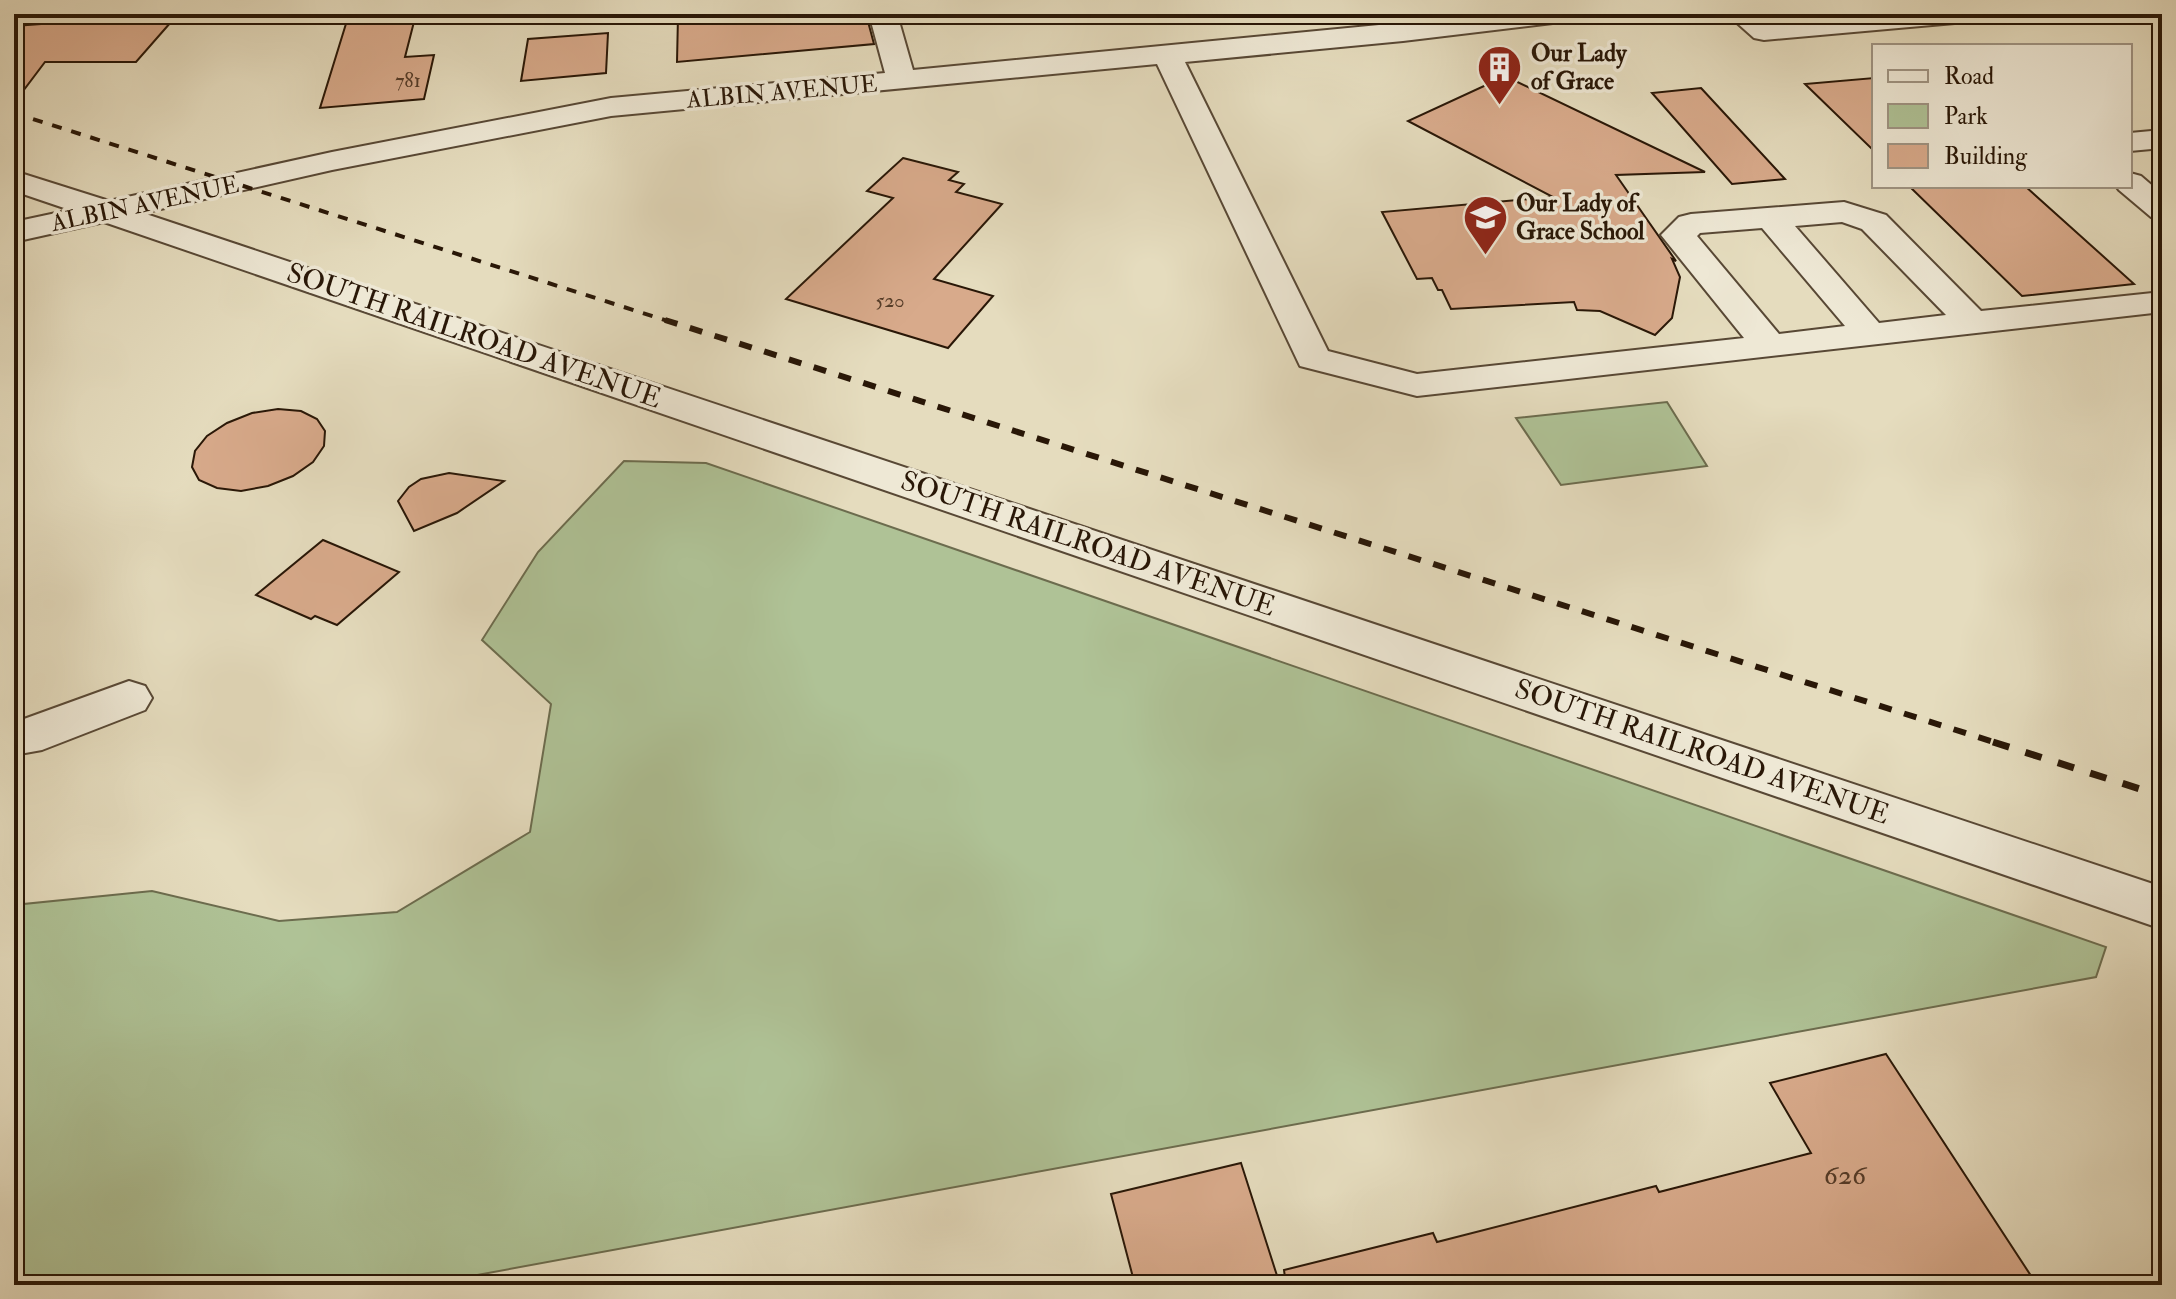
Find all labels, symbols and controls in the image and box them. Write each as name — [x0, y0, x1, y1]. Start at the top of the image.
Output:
place label: Our Lady of Grace — [1531, 38, 1628, 97]
building icon: Our Lady of Grace — [1476, 43, 1524, 106]
legend — [1872, 44, 2132, 188]
text: Road — [1944, 61, 1994, 92]
house number: 781 — [395, 68, 421, 93]
street label: ALBIN AVENUE — [684, 68, 879, 116]
text: Park — [1944, 101, 1988, 132]
text: Building — [1944, 141, 2028, 172]
street label: ALBIN AVENUE — [47, 169, 242, 239]
place label: Our Lady of Grace School — [1516, 188, 1645, 247]
school or university icon: Our Lady of Grace School — [1461, 193, 1509, 256]
street label: SOUTH RAILROAD AVENUE — [282, 255, 666, 417]
house number: 520 — [875, 288, 905, 313]
street label: SOUTH RAILROAD AVENUE — [896, 463, 1280, 625]
street label: SOUTH RAILROAD AVENUE — [1510, 671, 1894, 833]
house number: 626 — [1824, 1158, 1868, 1193]

